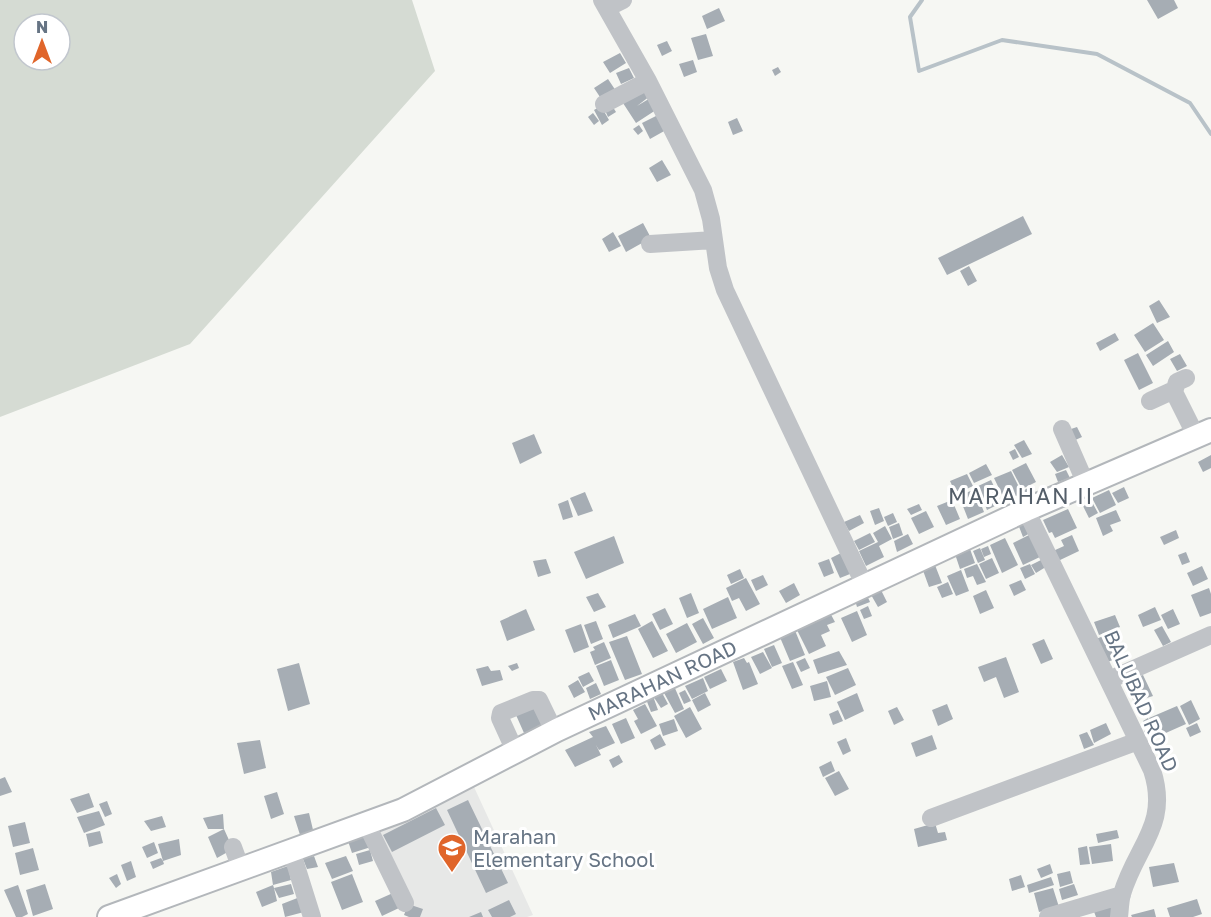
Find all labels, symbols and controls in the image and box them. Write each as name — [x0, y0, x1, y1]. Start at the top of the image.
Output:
north arrow — [12, 12, 72, 72]
text: N — [36, 17, 48, 37]
district label: MARAHAN II — [948, 482, 1094, 509]
street label: BALUBAD ROAD — [1100, 626, 1184, 775]
street label: MARAHAN ROAD — [584, 634, 740, 725]
place label: Marahan Elementary School — [473, 824, 655, 871]
school or university icon: Marahan Elementary School — [436, 832, 468, 874]

